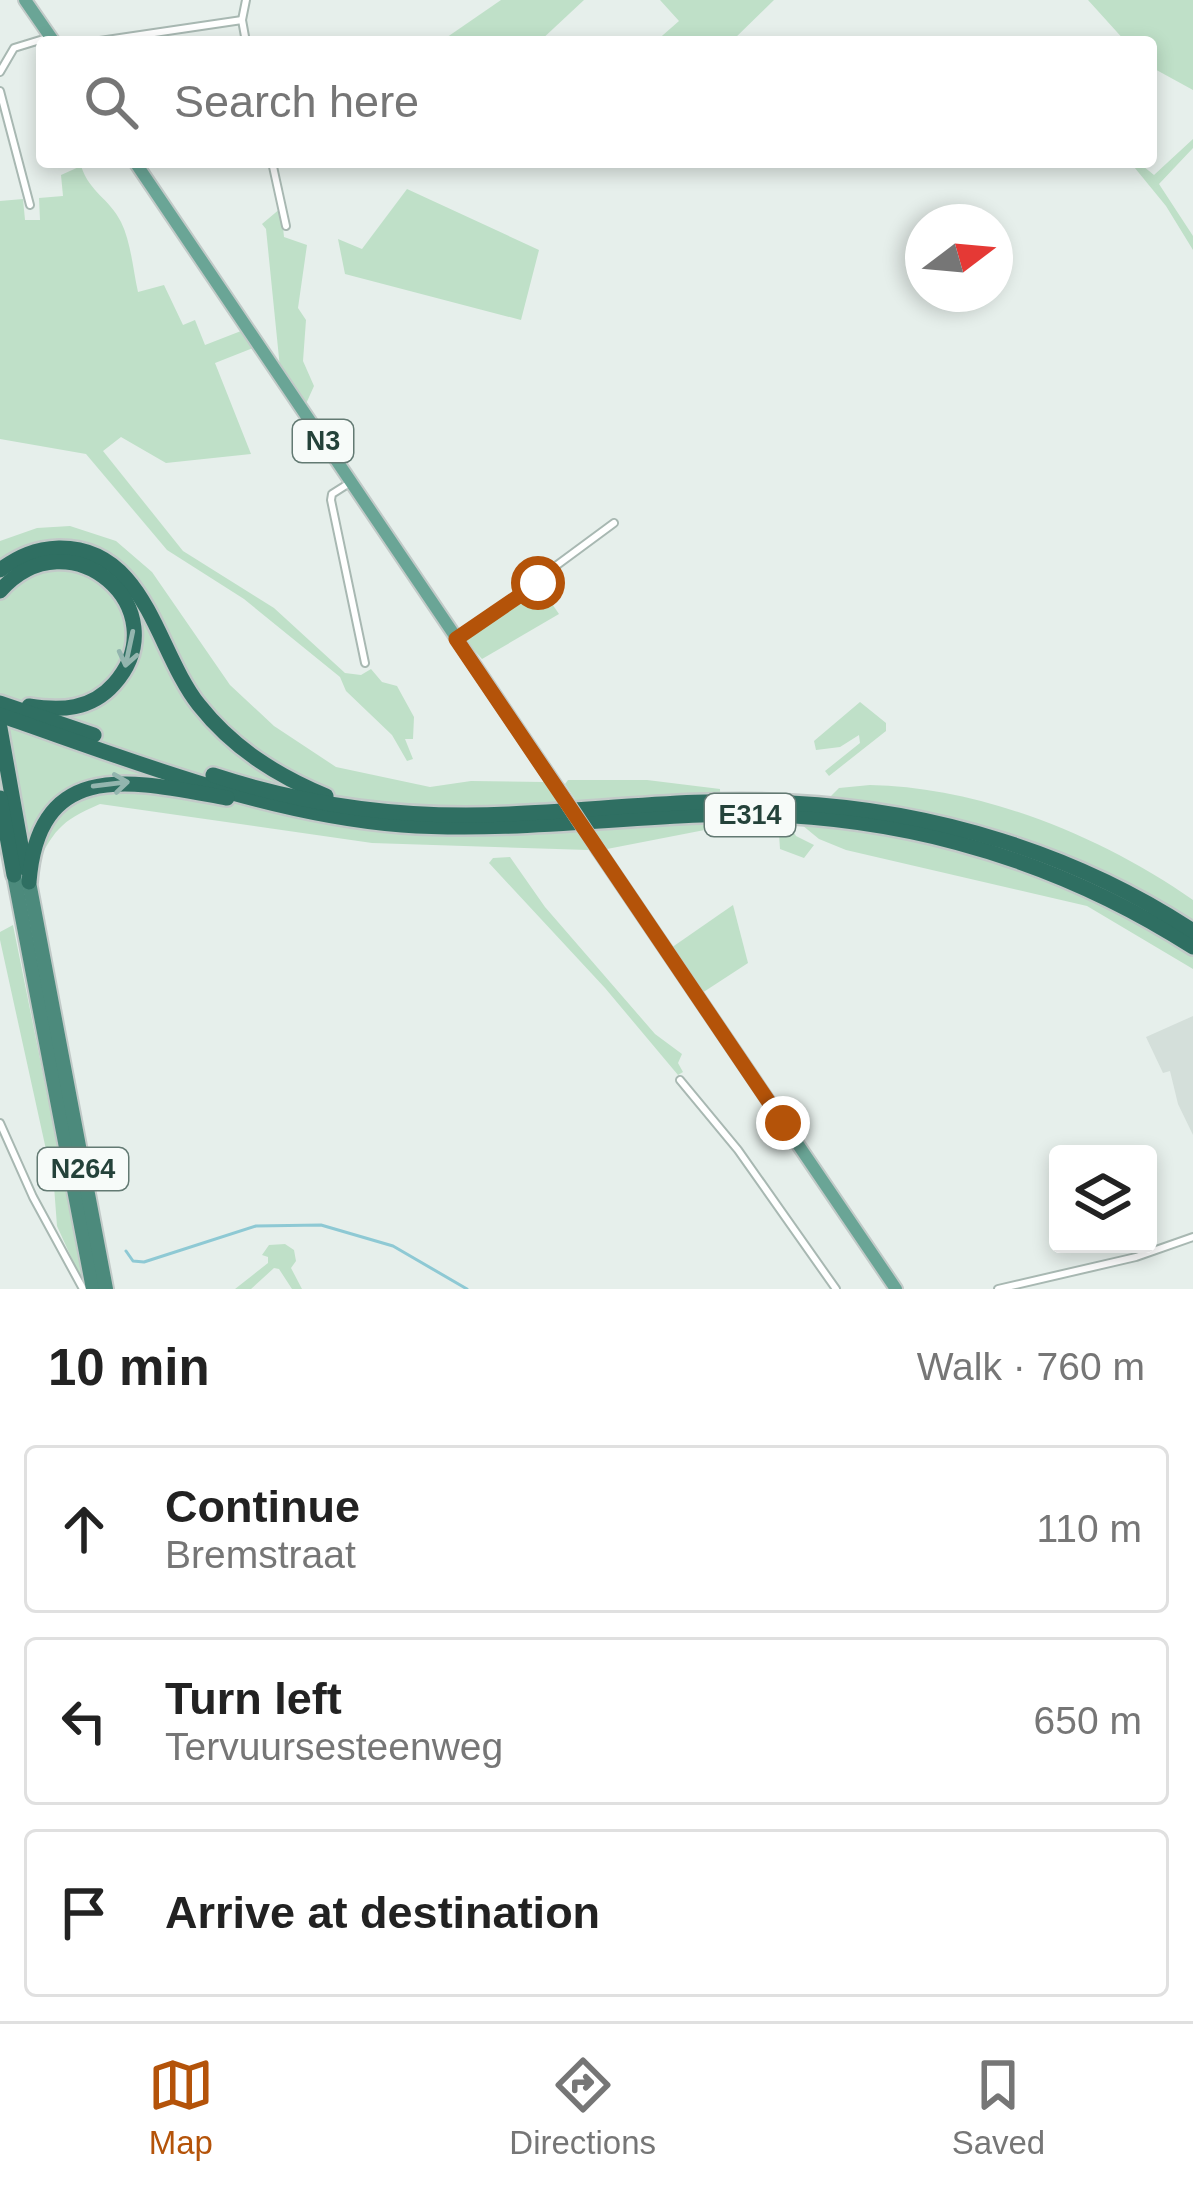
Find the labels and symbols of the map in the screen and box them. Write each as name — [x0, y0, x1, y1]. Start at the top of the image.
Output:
north arrow — [905, 204, 1013, 312]
road number: N3 — [293, 420, 353, 462]
route start — [511, 556, 565, 610]
one-way arrow — [117, 629, 139, 668]
one-way arrow — [91, 773, 130, 795]
road number: E314 — [705, 794, 795, 836]
route end — [756, 1096, 810, 1150]
road number: N264 — [38, 1148, 128, 1190]

